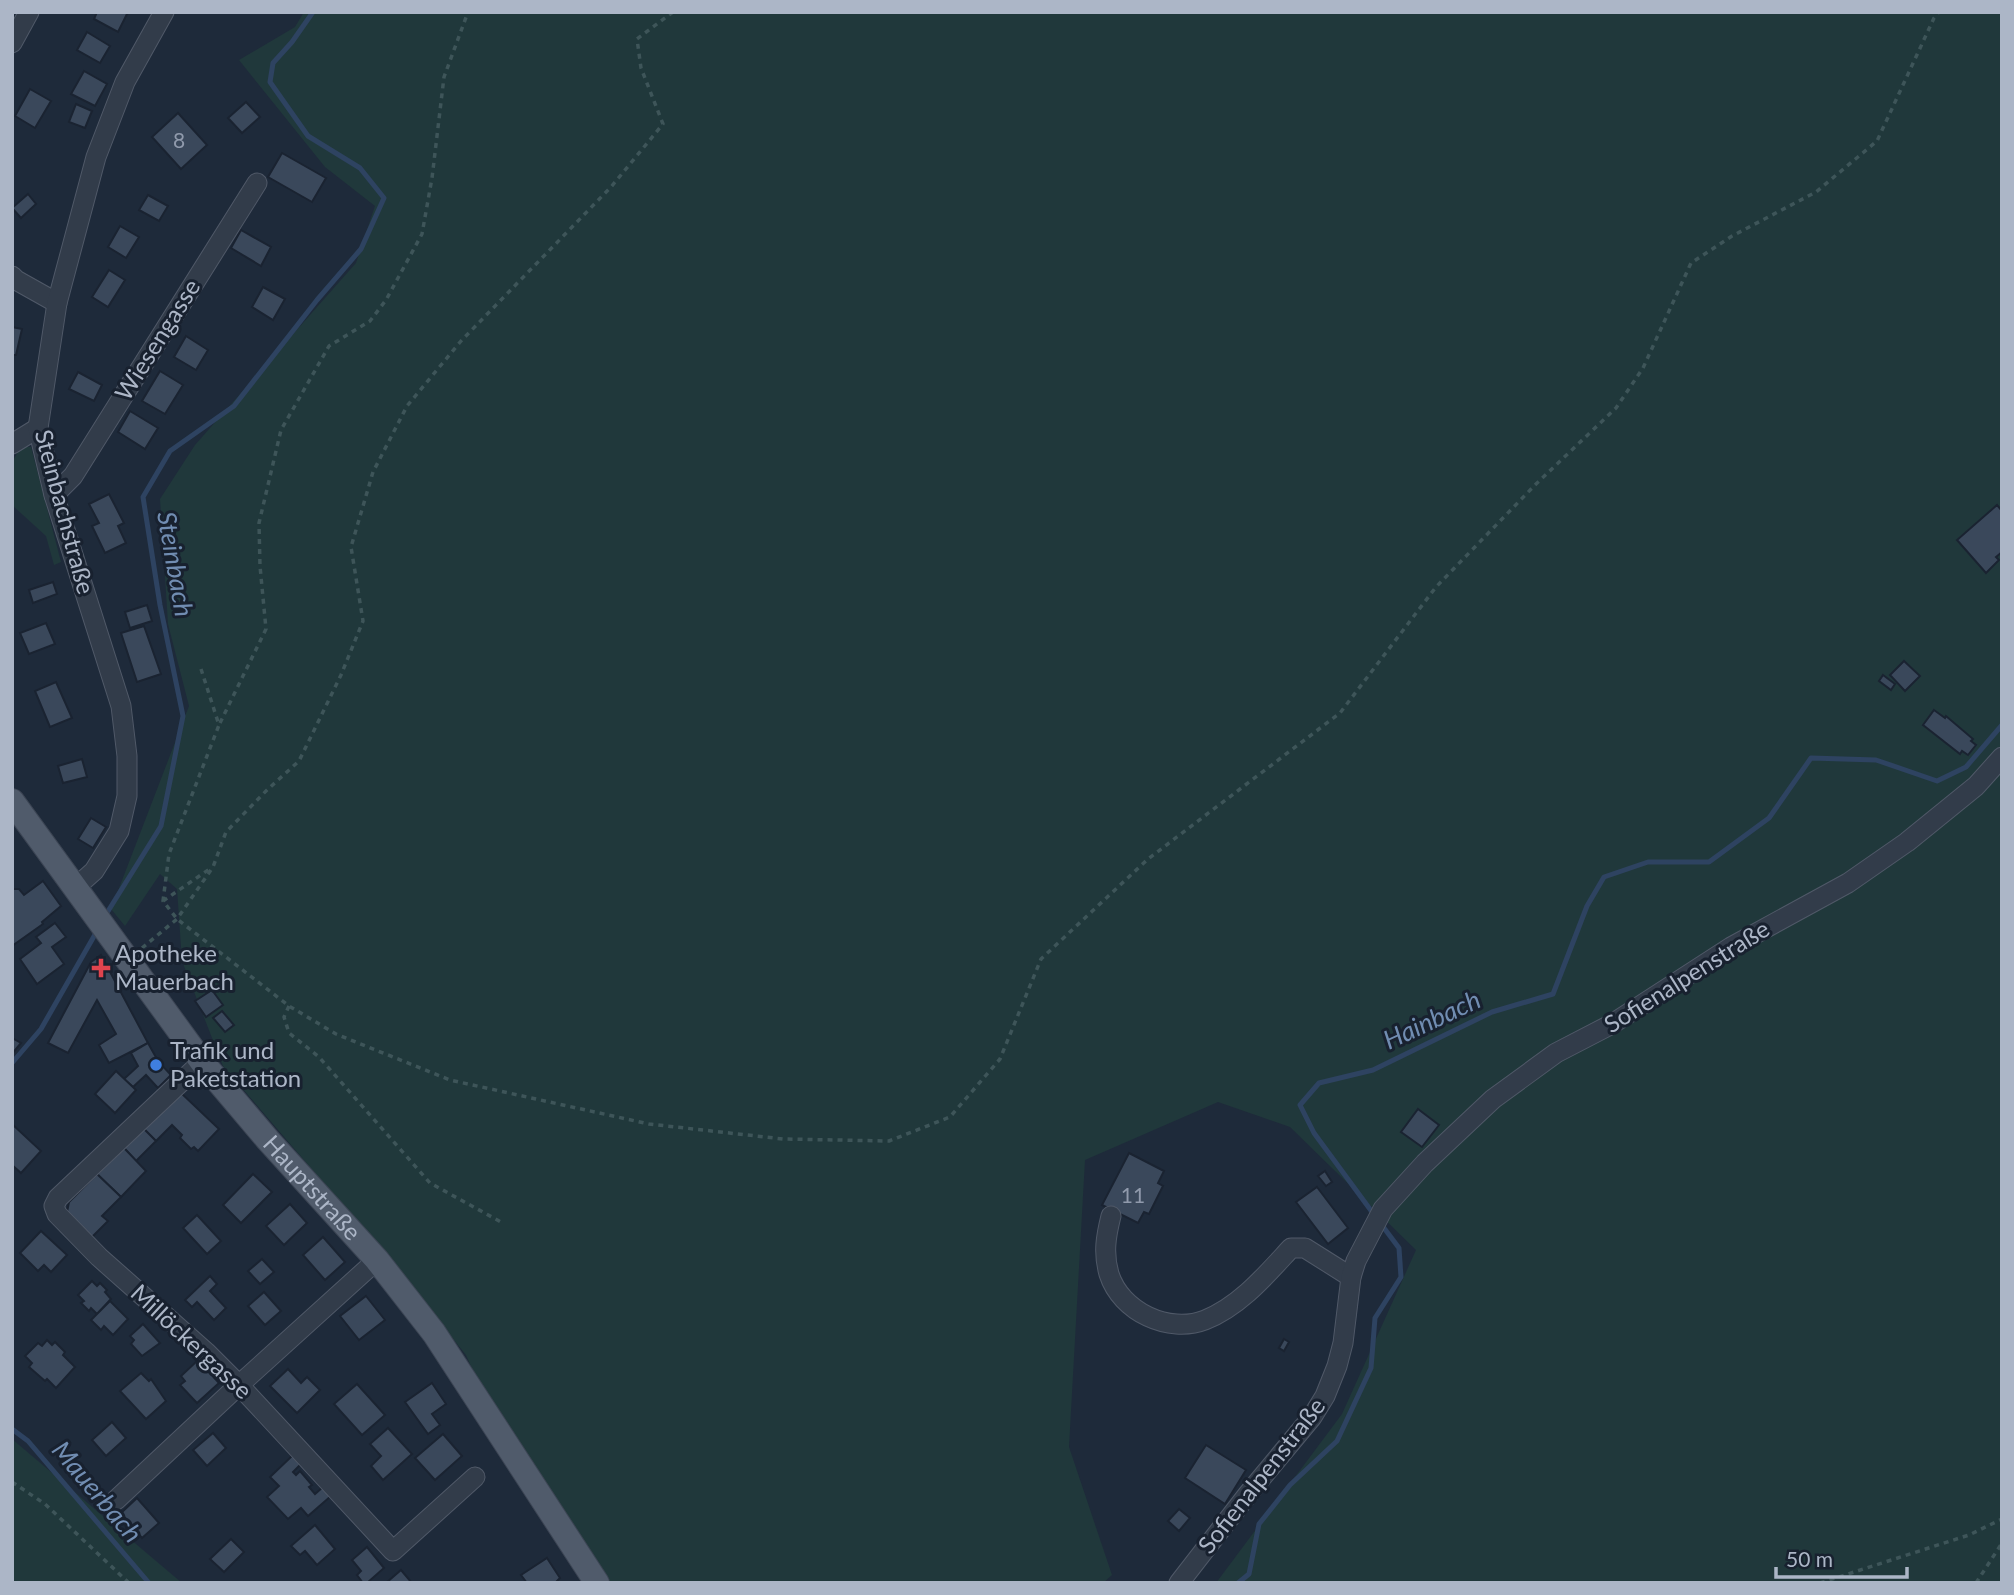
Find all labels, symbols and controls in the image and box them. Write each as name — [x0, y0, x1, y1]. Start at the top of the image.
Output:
house number: 8 — [173, 127, 185, 152]
street label: Wiesengasse — [108, 273, 205, 405]
street label: Steinbachstraße — [30, 426, 101, 597]
water label: Steinbach — [151, 509, 201, 619]
street label: Sofienalpenstraße — [1598, 913, 1774, 1038]
place label: Apotheke Mauerbach — [115, 938, 234, 995]
marker: Apotheke Mauerbach — [93, 960, 109, 976]
water label: Hainbach — [1378, 983, 1485, 1056]
place label: Trafik und Paketstation — [170, 1035, 301, 1092]
marker: Trafik und Paketstation — [148, 1057, 164, 1073]
street label: Hauptstraße — [258, 1129, 368, 1245]
house number: 11 — [1121, 1182, 1145, 1207]
street label: Millöckergasse — [126, 1278, 259, 1404]
street label: Sofienalpenstraße — [1191, 1392, 1331, 1559]
water label: Mauerbach — [46, 1434, 150, 1549]
scale bar — [1776, 1536, 1907, 1580]
text: 50 m — [1786, 1546, 1833, 1571]

